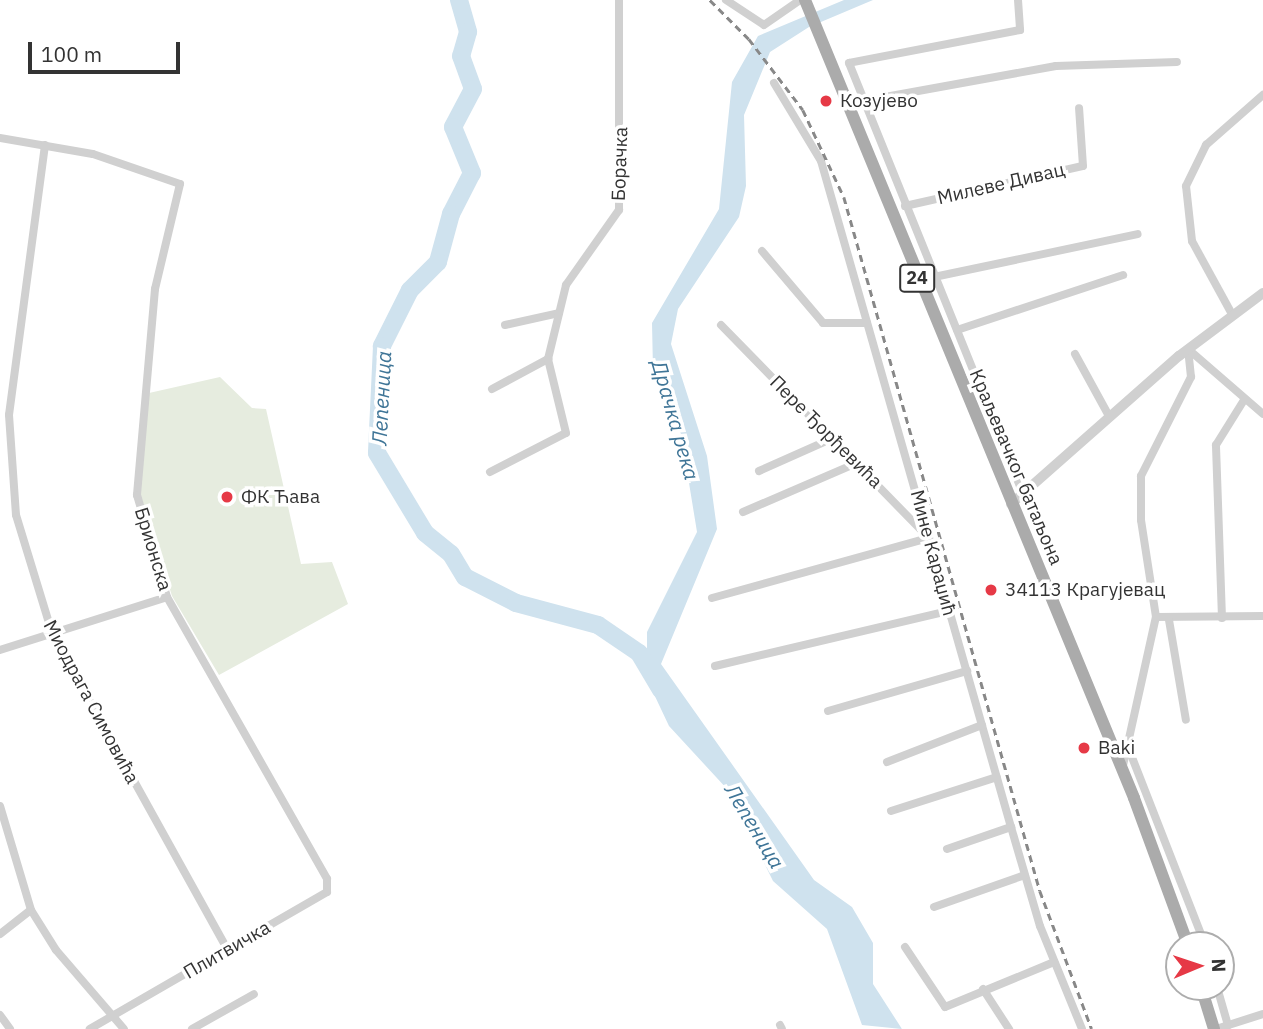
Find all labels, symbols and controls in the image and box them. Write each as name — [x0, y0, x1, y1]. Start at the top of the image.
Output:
scale bar — [32, 28, 184, 72]
text: 100 m — [41, 40, 102, 68]
place label: Козујево — [840, 90, 918, 112]
marker: Козујево — [818, 93, 834, 109]
street label: Борачка — [607, 126, 633, 202]
street label: Милеве Дивац — [935, 158, 1067, 210]
road number: 24 — [898, 264, 936, 292]
water label: Лепеница — [366, 350, 396, 446]
water label: Драчка река — [647, 357, 705, 483]
street label: Краљевачког батаљона — [964, 366, 1068, 568]
street label: Пере Ђорђевића — [765, 371, 887, 493]
place label: ФК Ћава — [241, 486, 320, 508]
street label: Мине Караџић — [905, 488, 961, 618]
marker: ФК Ћава — [219, 489, 235, 505]
street label: Брионска — [130, 505, 176, 593]
place label: 34113 Крагујевац — [1005, 579, 1165, 601]
marker: 34113 Крагујевац — [983, 582, 999, 598]
street label: Миодрага Симовића — [38, 616, 144, 788]
place label: Baki — [1098, 737, 1135, 759]
marker: Baki — [1076, 740, 1092, 756]
water label: Лепеница — [720, 779, 790, 873]
street label: Плитвичка — [180, 916, 274, 984]
north arrow — [1165, 931, 1235, 1001]
text: N — [1207, 958, 1231, 973]

